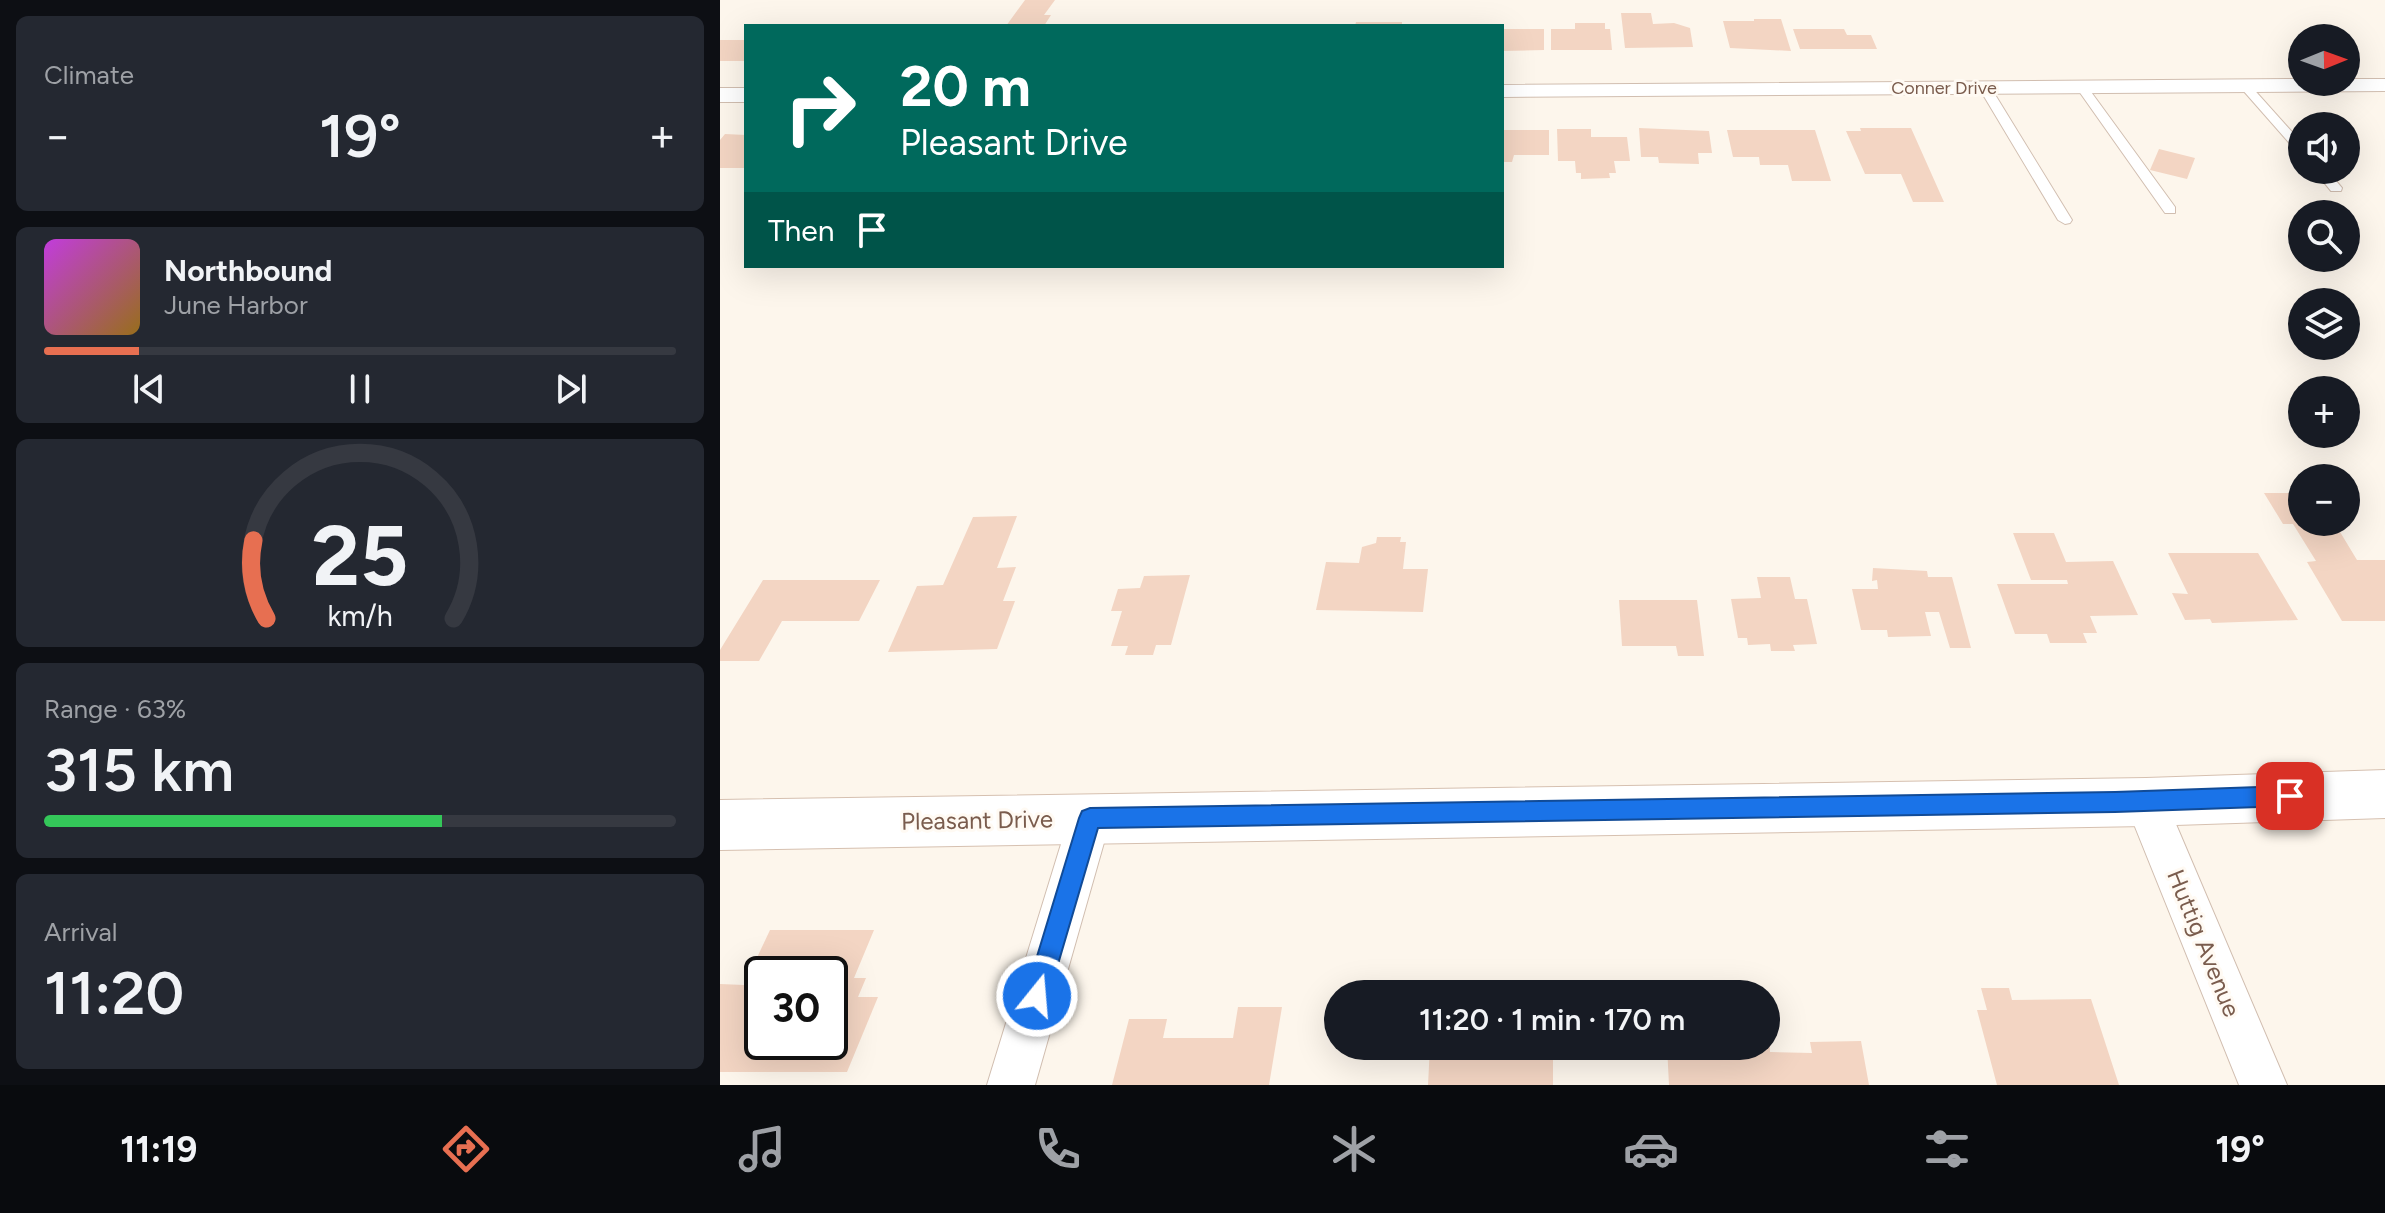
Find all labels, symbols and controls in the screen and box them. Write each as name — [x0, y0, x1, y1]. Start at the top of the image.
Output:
north arrow — [2288, 24, 2360, 96]
map controls — [2288, 24, 2360, 536]
text: 20 m — [900, 53, 1031, 120]
icon: right — [768, 56, 872, 160]
text: Climate — [44, 59, 134, 91]
street label: Conner Drive — [1891, 77, 1997, 99]
text: 19° — [319, 100, 401, 172]
text: − — [44, 109, 71, 162]
text: + — [649, 109, 676, 162]
button: sound — [2288, 112, 2360, 184]
text: Pleasant Drive — [900, 121, 1128, 164]
button: search — [2288, 200, 2360, 272]
icon: arrive — [850, 208, 894, 252]
text: Then — [768, 212, 834, 249]
text: Northbound — [164, 252, 332, 289]
button: layers — [2288, 288, 2360, 360]
text: June Harbor — [164, 289, 308, 321]
icon: previous — [127, 367, 171, 411]
icon: pause — [338, 367, 382, 411]
icon: next — [549, 367, 593, 411]
button: + — [2288, 376, 2360, 448]
button: − — [2288, 464, 2360, 536]
text: 25 — [312, 505, 408, 605]
text: km/h — [327, 599, 393, 633]
text: Range · 63% — [44, 693, 186, 725]
text: 315 km — [44, 734, 234, 806]
pin — [2256, 762, 2324, 830]
icon: arrive — [2268, 774, 2312, 818]
street label: Pleasant Drive — [901, 804, 1053, 836]
street label: Huttig Avenue — [2161, 865, 2247, 1021]
text: Arrival — [44, 916, 117, 948]
position arrow — [995, 954, 1079, 1038]
speed limit sign: 30 — [744, 956, 848, 1060]
text: 11:20 — [44, 957, 184, 1029]
text: 11:20 · 1 min · 170 m — [1419, 1001, 1685, 1038]
icon: directions — [438, 1121, 494, 1177]
icon: music — [734, 1121, 790, 1177]
icon: phone — [1030, 1121, 1086, 1177]
icon: climate — [1326, 1121, 1382, 1177]
icon: car — [1623, 1121, 1679, 1177]
icon: filters — [1919, 1121, 1975, 1177]
text: 11:19 — [120, 1128, 197, 1171]
text: 19° — [2215, 1128, 2265, 1171]

